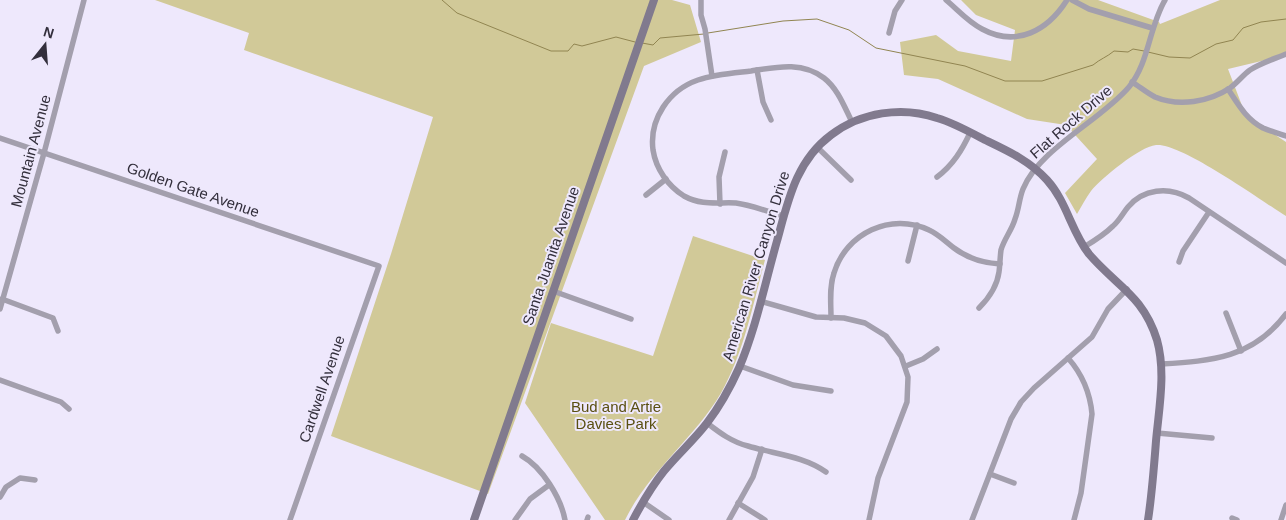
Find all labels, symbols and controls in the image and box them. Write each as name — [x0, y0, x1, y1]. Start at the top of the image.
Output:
north arrow — [20, 20, 70, 70]
text: N — [42, 23, 56, 42]
street label: Flat Rock Drive — [1026, 82, 1115, 162]
street label: Mountain Avenue — [7, 93, 54, 209]
street label: Golden Gate Avenue — [125, 159, 262, 220]
street label: American River Canyon Drive — [719, 169, 793, 363]
street label: Santa Juanita Avenue — [519, 184, 582, 327]
street label: Cardwell Avenue — [295, 333, 348, 445]
park label: Bud and Artie Davies Park — [571, 398, 661, 432]

